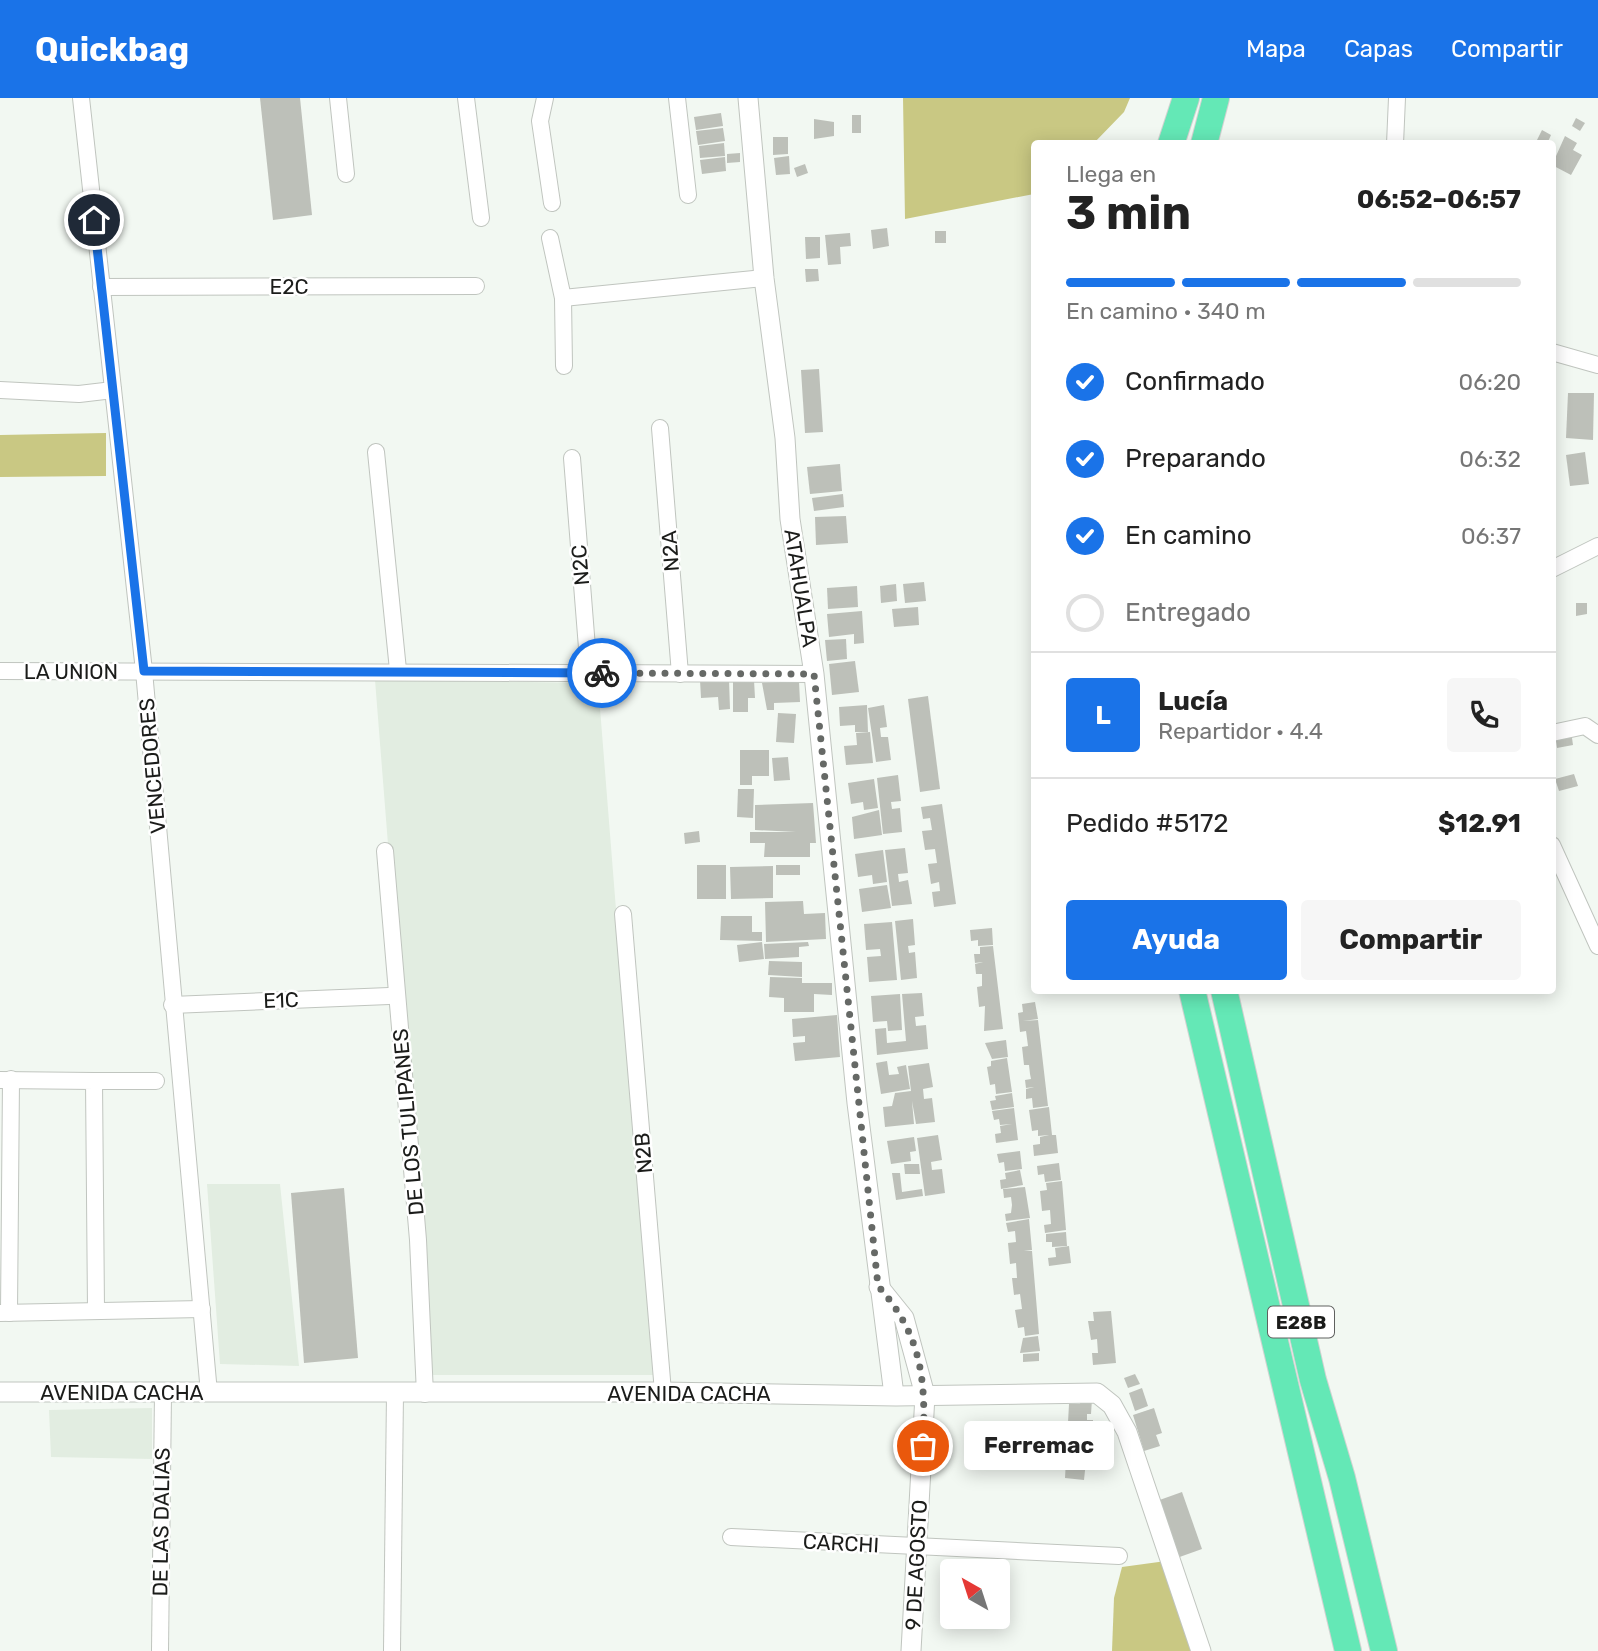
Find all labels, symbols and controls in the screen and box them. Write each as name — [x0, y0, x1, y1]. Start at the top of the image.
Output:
text: Quickbag — [35, 30, 189, 69]
text: Mapa — [1246, 35, 1306, 63]
text: Capas — [1344, 35, 1413, 63]
text: Compartir — [1451, 35, 1563, 63]
text: Llega en — [1066, 160, 1156, 188]
text: 06:52–06:57 — [1357, 184, 1521, 215]
text: 3 min — [1066, 186, 1191, 241]
pin — [64, 190, 124, 250]
icon: home — [75, 201, 113, 239]
street label: E2C — [269, 274, 309, 299]
text: En camino · 340 m — [1066, 297, 1266, 325]
icon: check — [1066, 363, 1104, 401]
text: Confirmado — [1125, 366, 1265, 397]
text: 06:20 — [1459, 368, 1521, 396]
icon: check — [1066, 440, 1104, 478]
text: Preparando — [1125, 443, 1266, 474]
text: 06:32 — [1459, 445, 1521, 473]
icon: check — [1066, 517, 1104, 555]
text: En camino — [1125, 520, 1252, 551]
text: 06:37 — [1461, 522, 1521, 550]
street label: ATAHUALPA — [779, 527, 823, 649]
street label: N2A — [656, 530, 684, 572]
street label: N2C — [566, 544, 594, 586]
text: Entregado — [1125, 597, 1251, 628]
courier — [567, 638, 637, 708]
icon: bike — [583, 654, 621, 692]
street label: LA UNION — [24, 659, 118, 684]
button: phone — [1447, 678, 1521, 752]
text: Lucía — [1158, 686, 1228, 717]
street label: VENCEDORES — [134, 697, 170, 835]
text: L — [1095, 700, 1111, 731]
text: Repartidor · 4.4 — [1158, 717, 1323, 745]
text: Pedido #5172 — [1066, 808, 1229, 839]
text: $12.91 — [1438, 808, 1521, 839]
button: Ayuda — [1066, 900, 1287, 980]
button: Compartir — [1301, 900, 1521, 980]
street label: E1C — [263, 987, 299, 1013]
street label: DE LOS TULIPANES — [387, 1028, 429, 1216]
street label: N2B — [629, 1132, 657, 1174]
road number: E28B — [1268, 1306, 1334, 1338]
street label: AVENIDA CACHA — [40, 1380, 204, 1405]
street label: AVENIDA CACHA — [607, 1381, 771, 1406]
pin — [893, 1416, 953, 1476]
callout: Ferremac — [965, 1422, 1116, 1470]
icon: bag — [904, 1427, 942, 1465]
text: Ferremac — [984, 1431, 1094, 1459]
street label: DE LAS DALIAS — [147, 1447, 175, 1597]
street label: 9 DE AGOSTO — [900, 1499, 932, 1631]
street label: CARCHI — [802, 1529, 880, 1557]
north arrow — [940, 1559, 1010, 1629]
map controls — [940, 1559, 1010, 1629]

